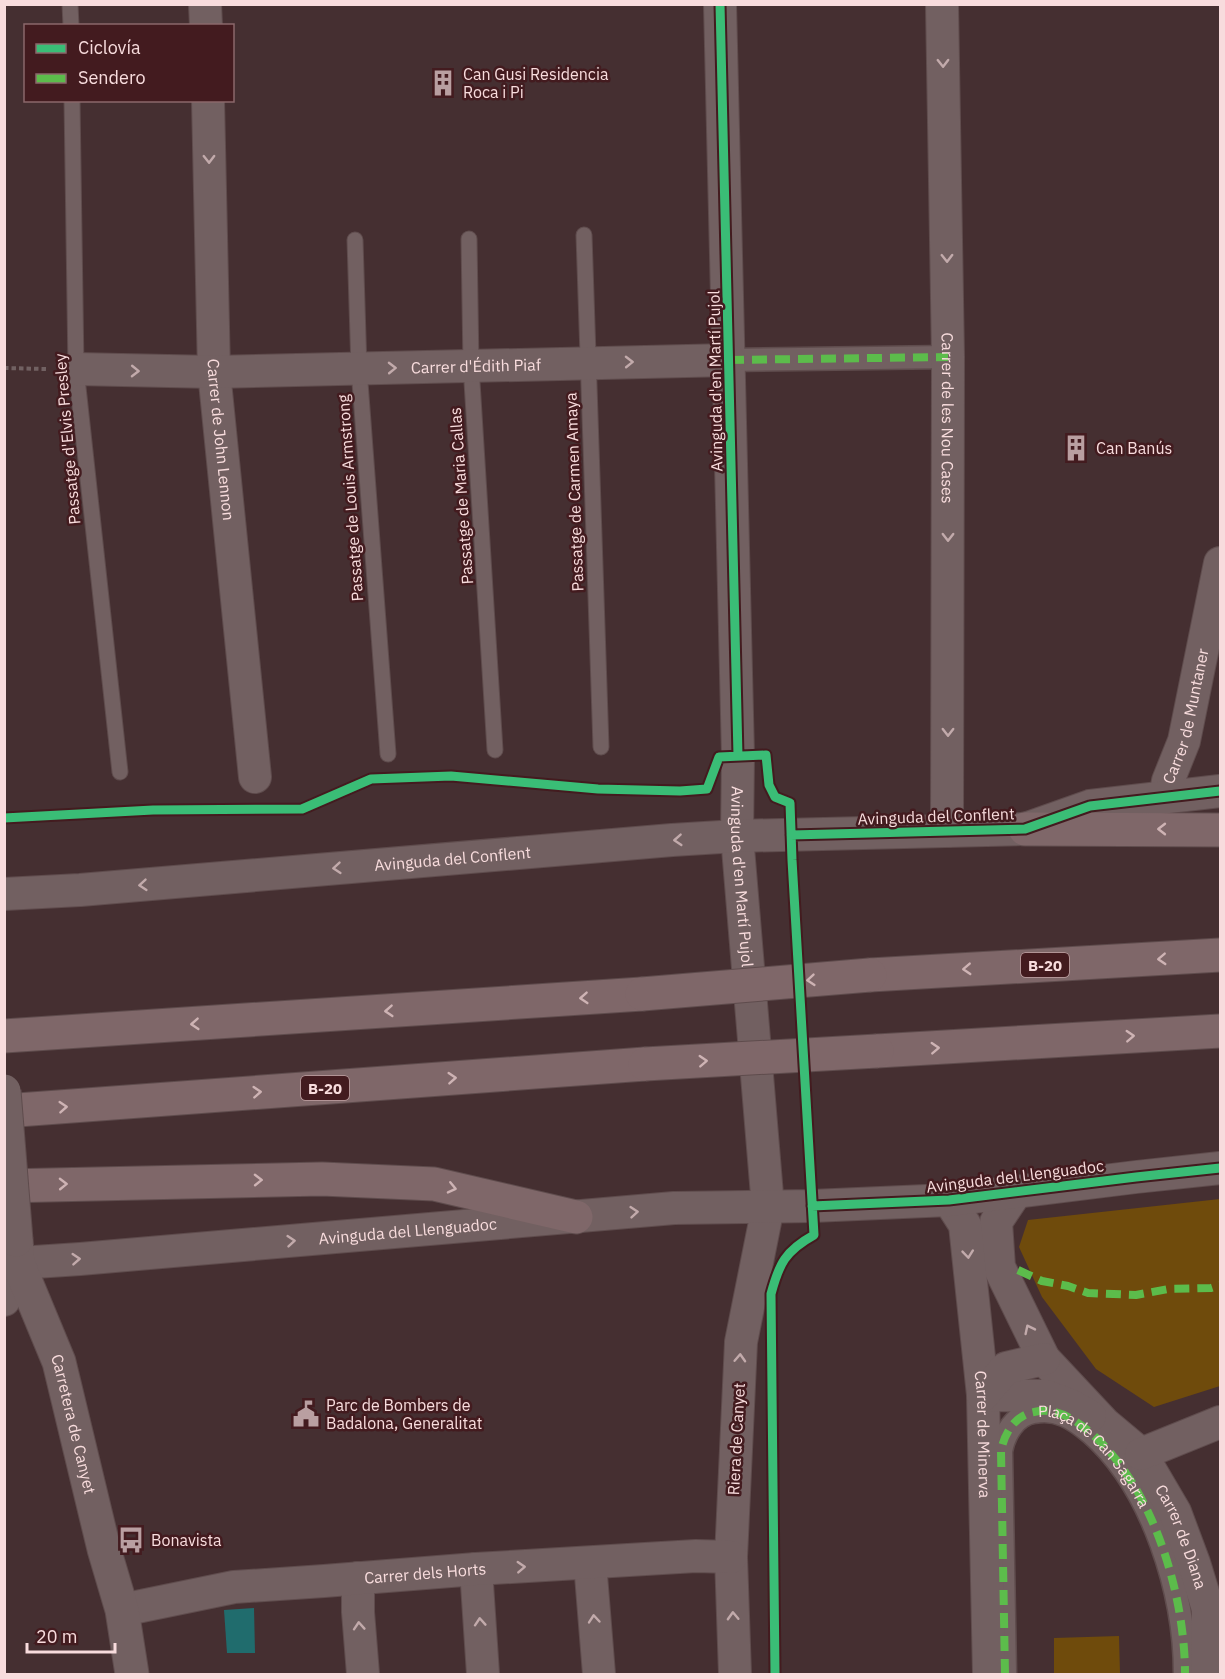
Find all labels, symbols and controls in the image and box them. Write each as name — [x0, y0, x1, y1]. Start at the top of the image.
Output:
legend — [24, 24, 234, 102]
text: Ciclovía — [78, 36, 141, 59]
one-way arrow — [937, 58, 949, 67]
place label: Can Gusi Residencia Roca i Pi — [463, 64, 609, 102]
text: Sendero — [78, 66, 145, 89]
building icon: Can Gusi Residencia Roca i Pi — [428, 68, 458, 98]
one-way arrow — [203, 154, 215, 163]
one-way arrow — [940, 253, 953, 262]
street label: Avinguda d'en Martí Pujol — [703, 290, 727, 472]
street label: Carrer de les Nou Cases — [938, 332, 958, 504]
street label: Passatge d'Elvis Presley — [50, 353, 84, 525]
street label: Carrer d'Édith Piaf — [411, 354, 541, 377]
one-way arrow — [625, 356, 634, 369]
street label: Carrer de John Lennon — [204, 358, 239, 521]
one-way arrow — [388, 362, 397, 374]
one-way arrow — [130, 364, 139, 377]
street label: Passatge de Carmen Amaya — [561, 392, 587, 592]
street label: Passatge de Louis Armstrong — [333, 393, 367, 602]
street label: Passatge de Maria Callas — [445, 407, 477, 585]
building icon: Can Banús — [1061, 433, 1091, 463]
place label: Can Banús — [1096, 438, 1172, 458]
one-way arrow — [942, 532, 954, 541]
street label: Carrer de Muntaner — [1158, 646, 1213, 787]
one-way arrow — [942, 727, 954, 736]
street label: Avinguda d'en Martí Pujol — [727, 786, 758, 968]
street label: Avinguda del Conflent — [857, 803, 1015, 829]
one-way arrow — [1158, 823, 1167, 835]
one-way arrow — [674, 833, 683, 846]
street label: Avinguda del Conflent — [373, 842, 532, 875]
one-way arrow — [333, 862, 342, 875]
one-way arrow — [139, 878, 148, 891]
one-way arrow — [1158, 952, 1167, 965]
road number: B-20 — [1021, 953, 1069, 977]
one-way arrow — [963, 963, 972, 976]
one-way arrow — [807, 973, 816, 986]
one-way arrow — [579, 992, 588, 1005]
one-way arrow — [385, 1004, 394, 1017]
one-way arrow — [190, 1017, 199, 1030]
one-way arrow — [1125, 1030, 1134, 1043]
one-way arrow — [931, 1041, 940, 1054]
one-way arrow — [698, 1054, 707, 1067]
one-way arrow — [447, 1072, 456, 1085]
road number: B-20 — [301, 1076, 349, 1100]
one-way arrow — [253, 1086, 262, 1099]
one-way arrow — [58, 1101, 67, 1114]
street label: Avinguda del Llenguadoc — [925, 1155, 1105, 1197]
one-way arrow — [253, 1174, 262, 1186]
one-way arrow — [58, 1178, 67, 1191]
one-way arrow — [447, 1181, 457, 1194]
one-way arrow — [630, 1206, 639, 1219]
street label: Avinguda del Llenguadoc — [318, 1213, 498, 1248]
one-way arrow — [287, 1235, 296, 1248]
one-way arrow — [961, 1250, 974, 1259]
one-way arrow — [72, 1253, 81, 1266]
one-way arrow — [1025, 1324, 1037, 1335]
street label: Carretera de Canyet — [47, 1351, 100, 1496]
one-way arrow — [733, 1354, 746, 1363]
street label: Carrer de Minerva — [970, 1370, 995, 1499]
street label: Riera de Canyet — [723, 1382, 749, 1496]
place label: Parc de Bombers de Badalona, Generalitat — [326, 1395, 482, 1433]
public building icon: Parc de Bombers de Badalona, Generalitat — [291, 1399, 321, 1429]
street label: Plaça de Can Sagarra — [1038, 1401, 1154, 1511]
street label: Carrer de Diana — [1151, 1481, 1211, 1592]
bus stop icon: Bonavista — [116, 1525, 146, 1555]
place label: Bonavista — [151, 1530, 222, 1550]
street label: Carrer dels Horts — [363, 1558, 487, 1588]
one-way arrow — [517, 1560, 526, 1573]
one-way arrow — [727, 1612, 739, 1621]
one-way arrow — [588, 1614, 601, 1623]
scale bar — [27, 1616, 116, 1654]
one-way arrow — [474, 1617, 487, 1626]
one-way arrow — [353, 1622, 366, 1631]
text: 20 m — [36, 1625, 78, 1648]

